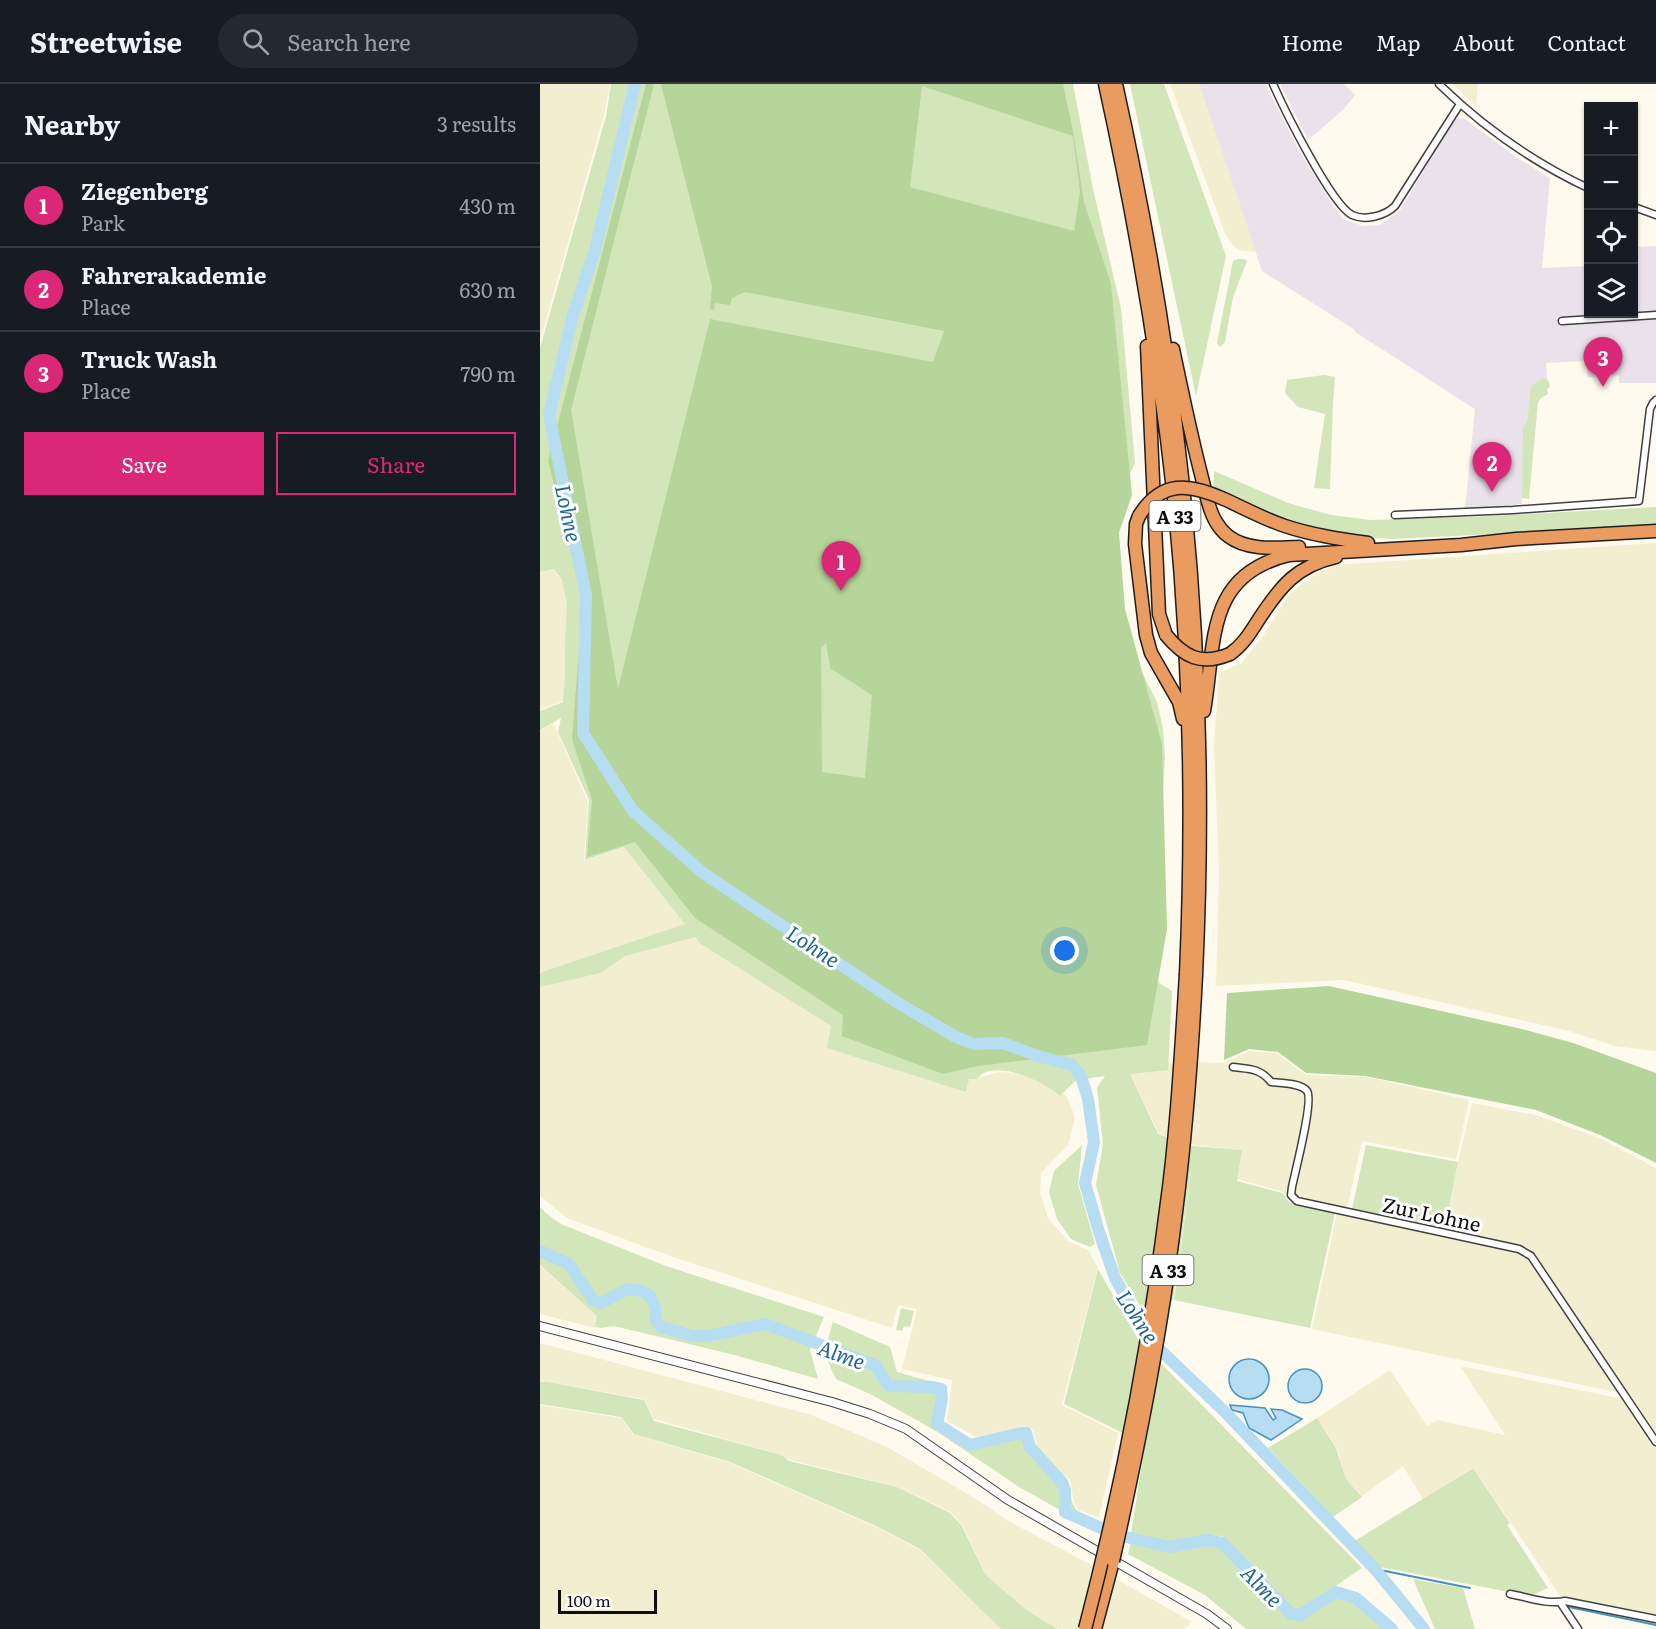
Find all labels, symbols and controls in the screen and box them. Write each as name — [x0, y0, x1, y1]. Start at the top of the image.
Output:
search box — [218, 14, 638, 68]
text: Streetwise — [30, 20, 182, 62]
icon: search — [239, 25, 272, 58]
text: Search here — [287, 25, 411, 58]
text: Home — [1282, 26, 1343, 57]
text: Map — [1376, 26, 1420, 57]
text: About — [1453, 26, 1515, 57]
text: Contact — [1548, 26, 1626, 57]
map controls — [1584, 102, 1638, 318]
button: + — [1584, 102, 1638, 156]
text: Nearby — [24, 104, 120, 143]
text: 3 results — [437, 108, 516, 138]
button: − — [1584, 156, 1638, 210]
text: Ziegenberg — [81, 174, 208, 207]
text: 1 — [39, 190, 48, 220]
text: 430 m — [459, 190, 516, 220]
text: Park — [81, 207, 125, 237]
button: locate — [1584, 210, 1638, 264]
text: Fahrerakademie — [81, 258, 267, 291]
button: layers — [1584, 264, 1638, 318]
text: 2 — [38, 274, 49, 304]
text: 630 m — [459, 274, 516, 304]
text: Place — [81, 291, 131, 321]
pin: 3 — [1584, 338, 1622, 387]
text: Truck Wash — [81, 342, 217, 375]
text: 3 — [38, 358, 49, 388]
text: 790 m — [460, 358, 516, 388]
text: Place — [81, 375, 131, 405]
button: Save — [24, 432, 264, 495]
button: Share — [276, 432, 516, 495]
pin: 2 — [1472, 442, 1512, 492]
water label: Lohne — [549, 481, 591, 545]
road number: A 33 — [1150, 501, 1200, 531]
pin: 1 — [822, 542, 860, 591]
water label: Lohne — [781, 916, 847, 974]
your location — [1050, 936, 1079, 965]
street label: Zur Lohne — [1380, 1188, 1484, 1238]
road number: A 33 — [1142, 1255, 1194, 1285]
water label: Lohne — [1110, 1283, 1168, 1349]
water label: Alme — [814, 1330, 870, 1376]
water label: Alme — [1235, 1557, 1291, 1613]
scale bar — [558, 1587, 657, 1614]
text: 100 m — [567, 1588, 611, 1612]

